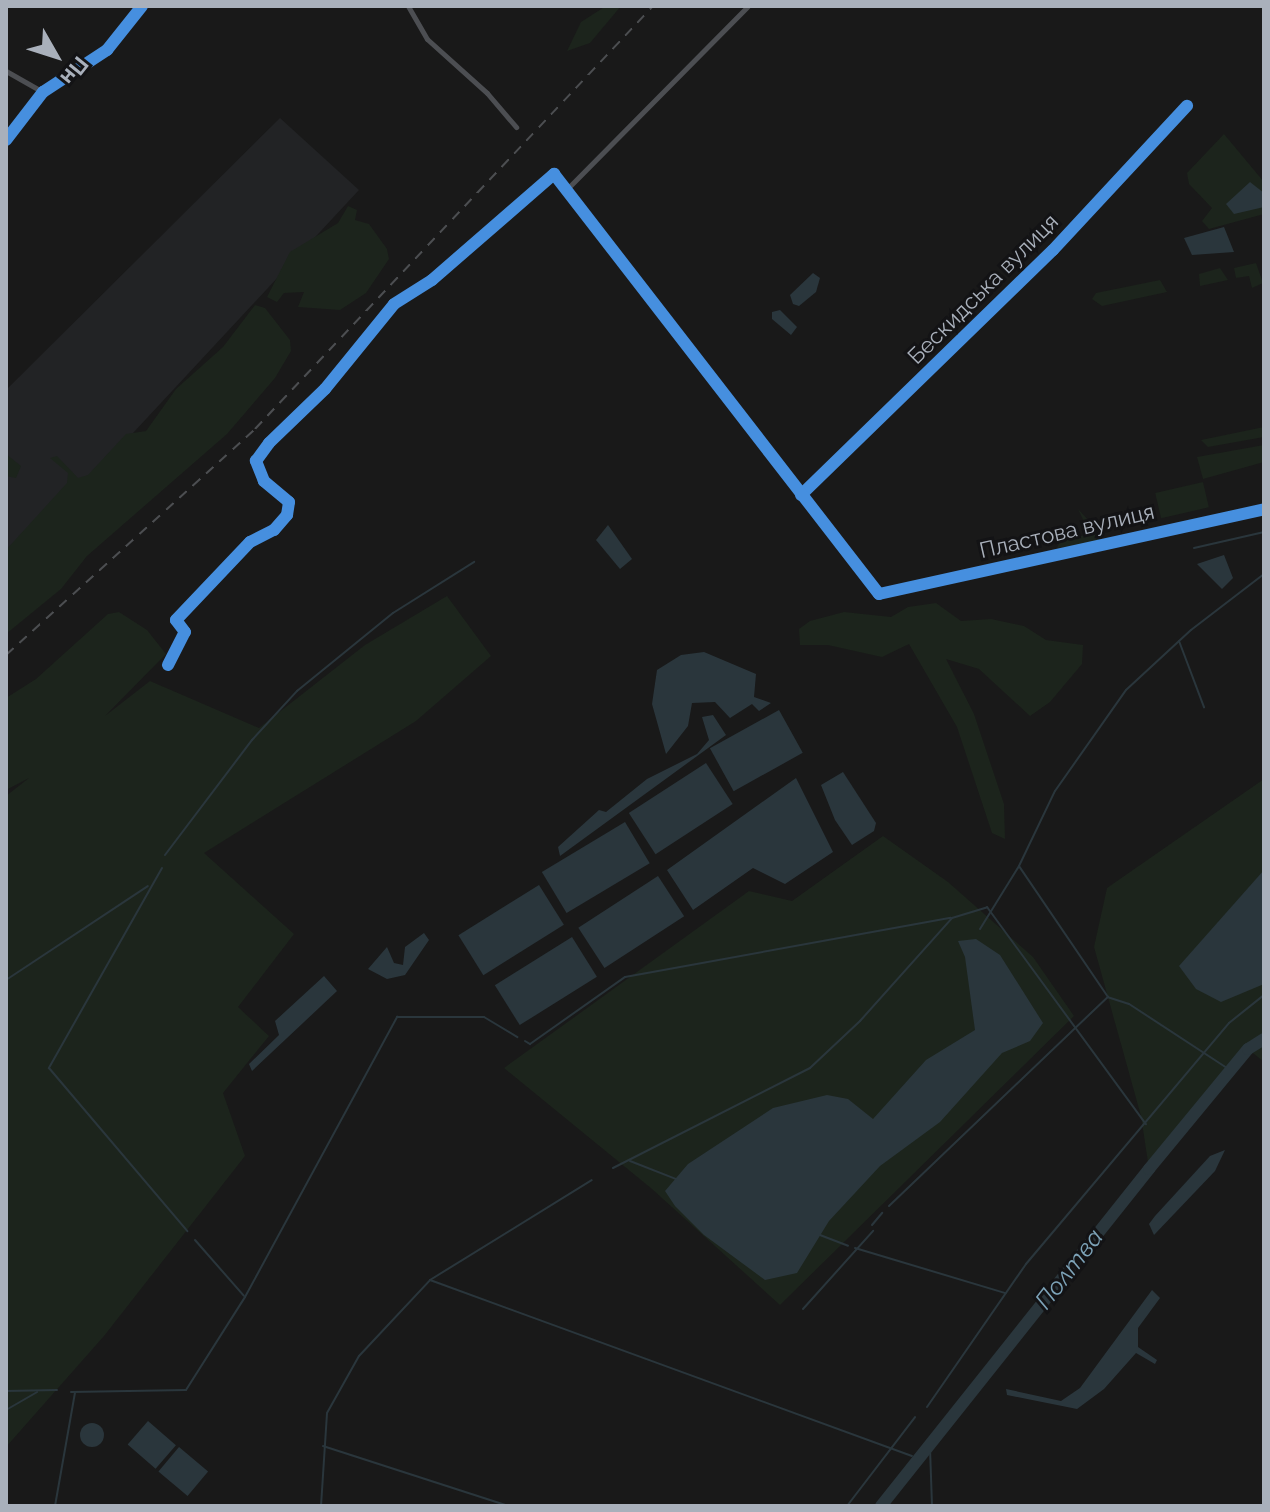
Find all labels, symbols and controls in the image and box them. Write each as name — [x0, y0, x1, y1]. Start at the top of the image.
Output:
north arrow — [16, 16, 96, 96]
text: Пн — [55, 52, 94, 91]
street label: Бескидська вулиця — [902, 208, 1064, 370]
street label: Пластова вулиця — [977, 498, 1157, 564]
water label: Полтва — [1029, 1223, 1109, 1315]

